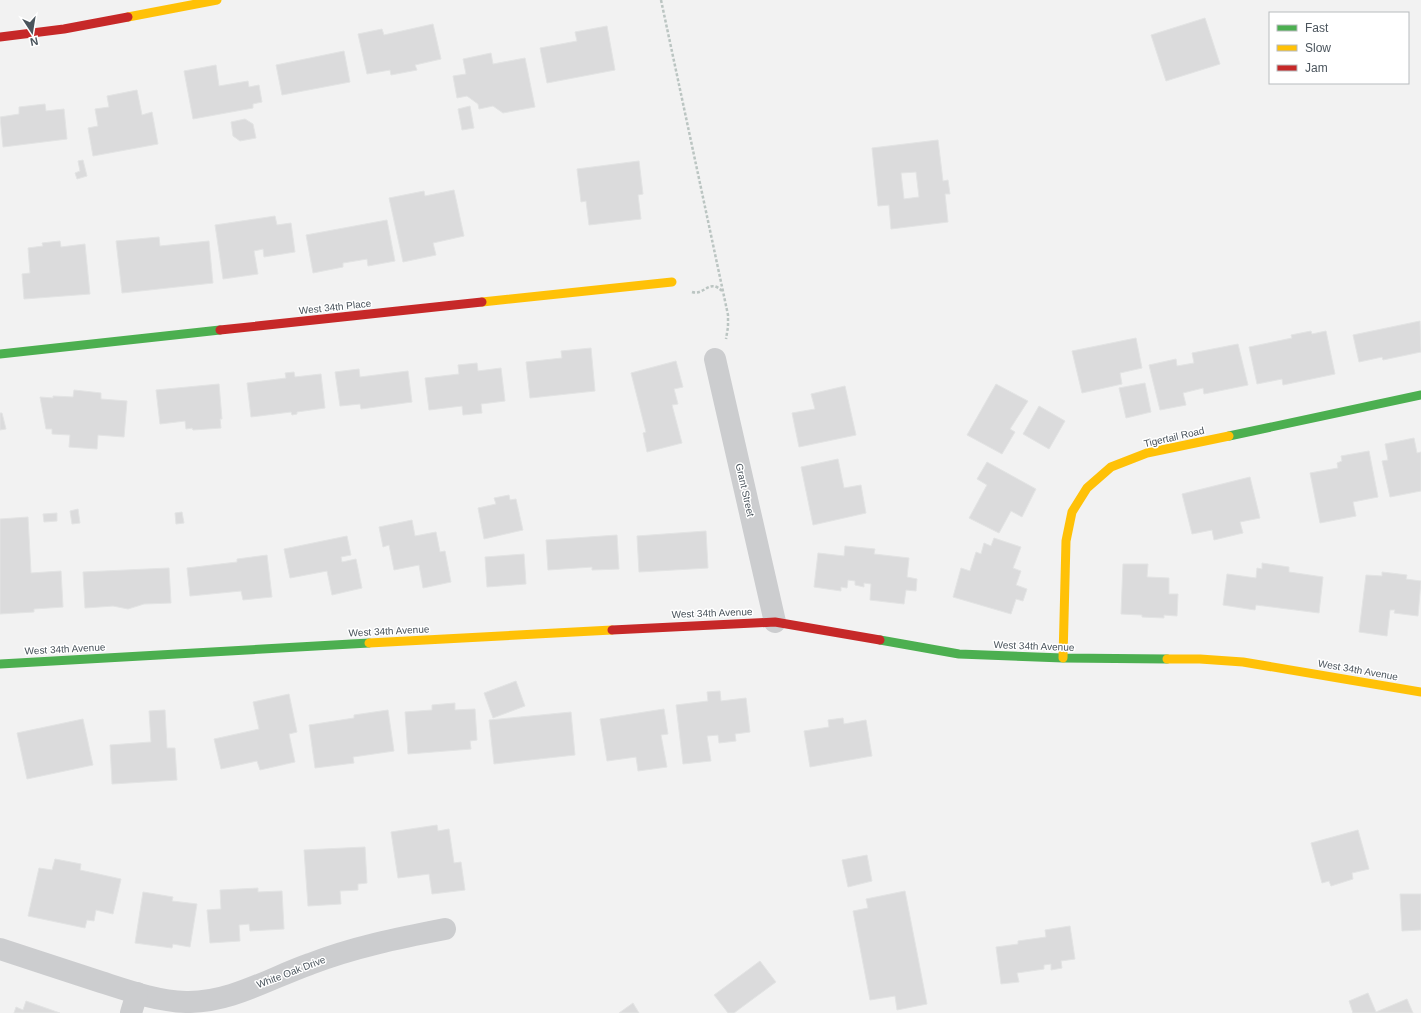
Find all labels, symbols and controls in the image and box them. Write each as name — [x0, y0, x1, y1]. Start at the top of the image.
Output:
north arrow — [12, 12, 52, 52]
legend — [1269, 12, 1409, 84]
text: Fast — [1305, 21, 1329, 35]
text: N — [29, 35, 39, 48]
text: Slow — [1305, 41, 1331, 55]
text: Jam — [1305, 61, 1328, 75]
street label: West 34th Place — [298, 298, 372, 316]
street label: Tigertail Road — [1143, 425, 1205, 449]
street label: Grant Street — [734, 462, 757, 518]
street label: West 34th Avenue — [671, 606, 753, 620]
street label: West 34th Avenue — [348, 623, 430, 639]
street label: West 34th Avenue — [993, 639, 1075, 653]
street label: West 34th Avenue — [24, 641, 106, 657]
street label: West 34th Avenue — [1317, 658, 1399, 683]
street label: White Oak Drive — [255, 954, 327, 990]

